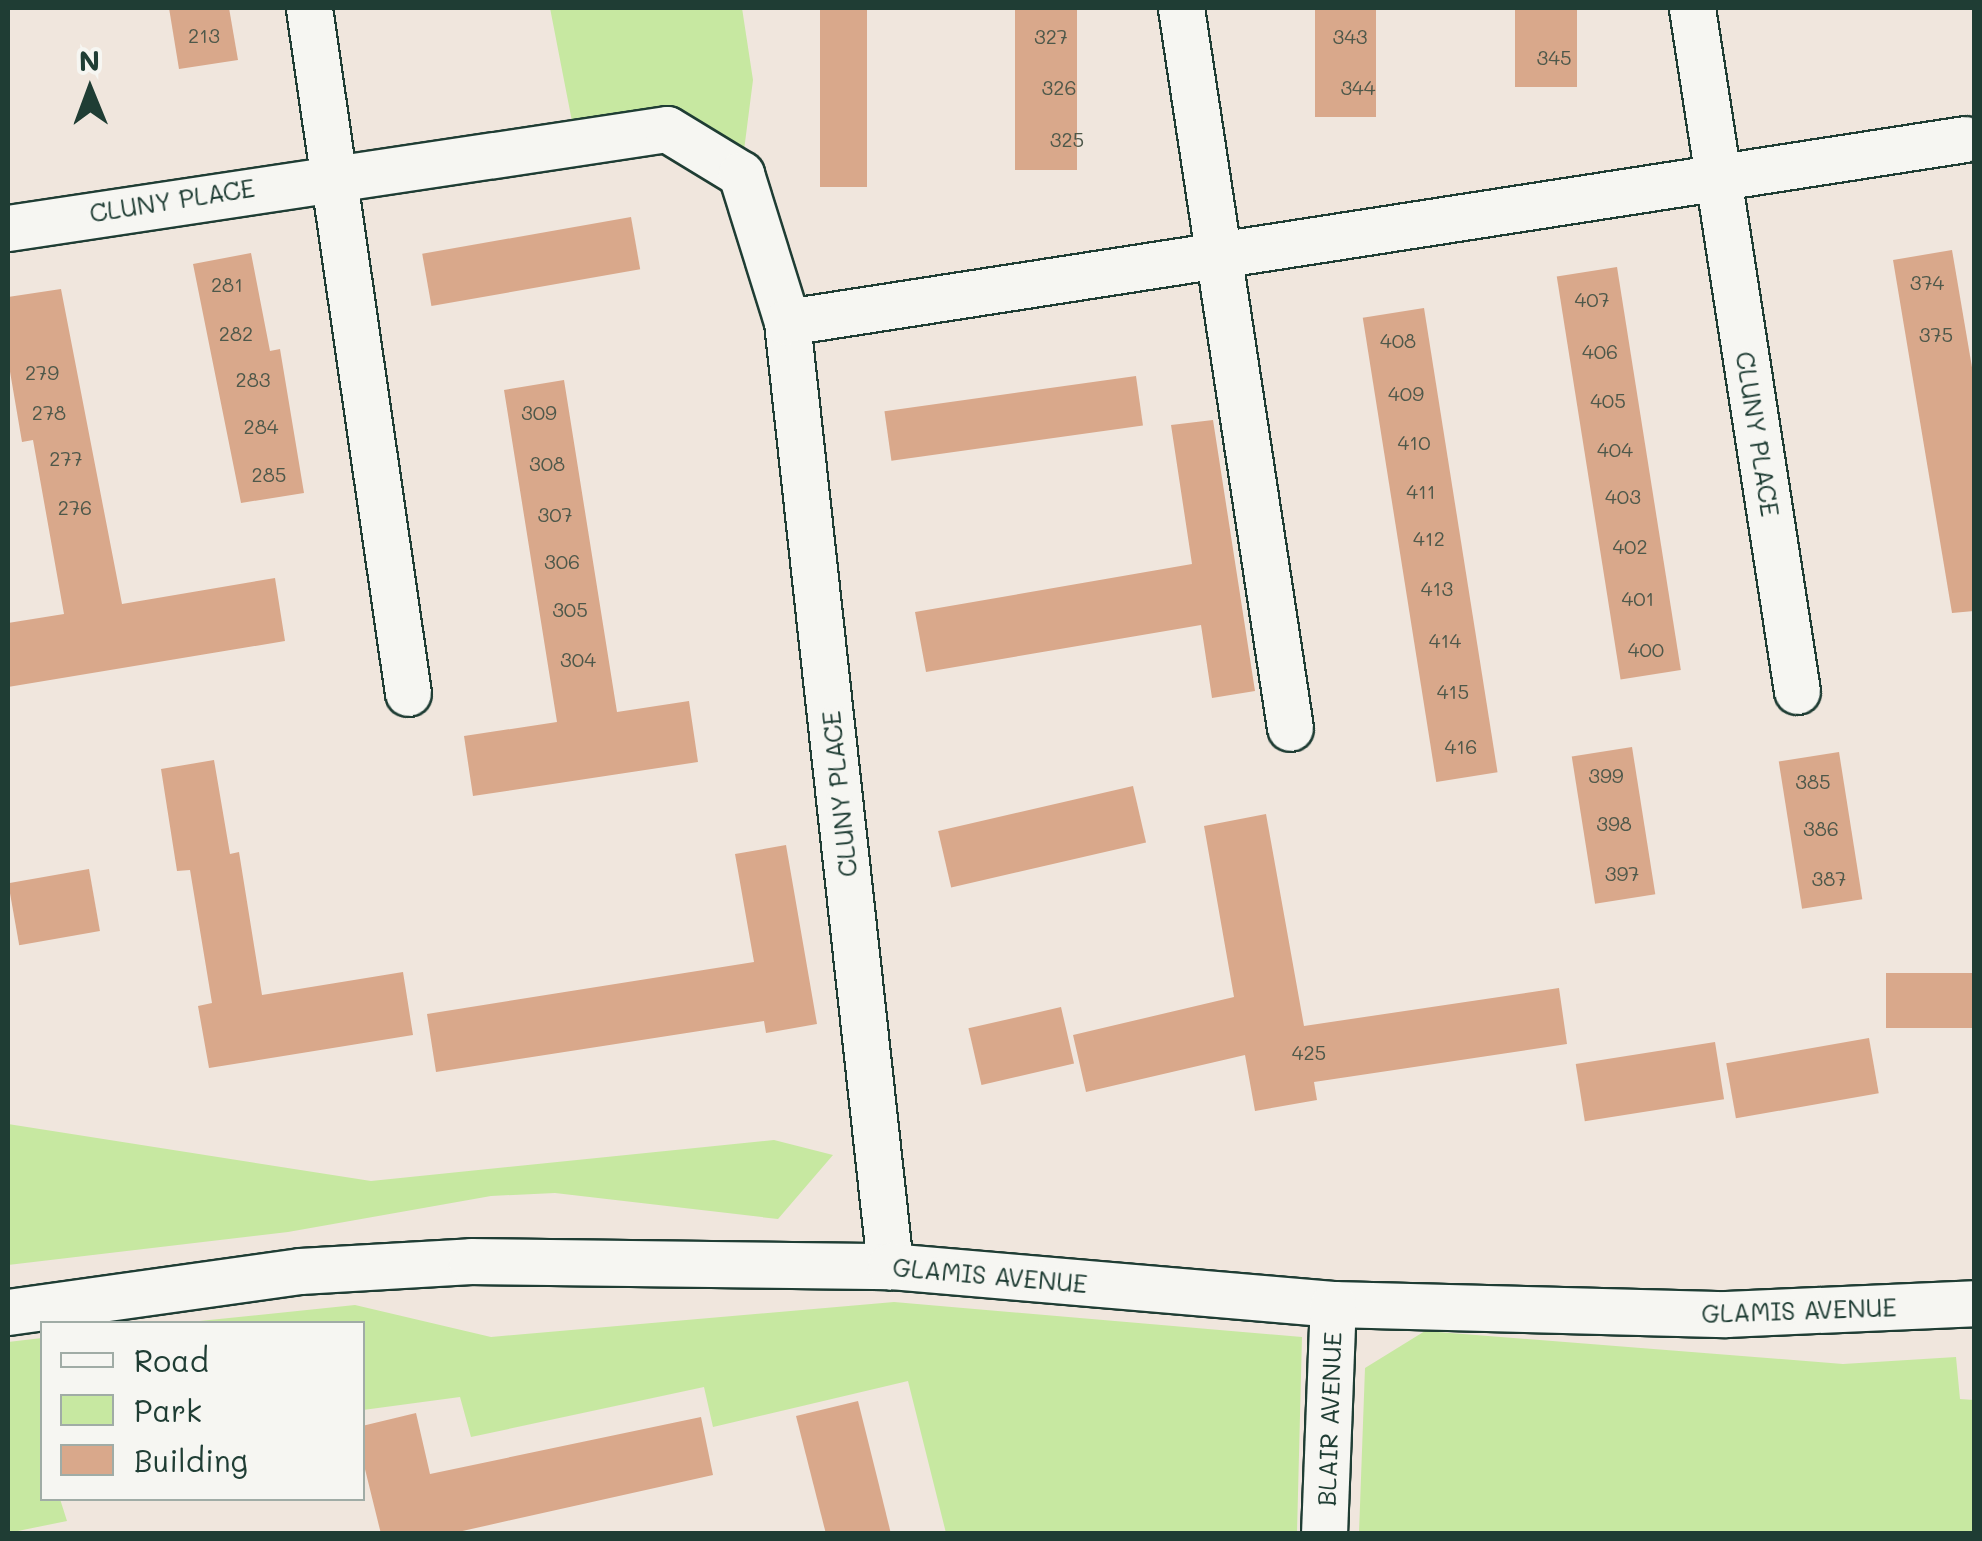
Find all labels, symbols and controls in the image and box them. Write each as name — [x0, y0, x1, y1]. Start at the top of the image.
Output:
house number: 213 — [188, 23, 220, 47]
house number: 327 — [1034, 24, 1068, 48]
house number: 343 — [1332, 24, 1368, 48]
north arrow — [40, 40, 140, 140]
text: N — [79, 42, 100, 78]
house number: 345 — [1536, 45, 1572, 69]
house number: 326 — [1042, 75, 1076, 99]
house number: 344 — [1340, 75, 1376, 99]
house number: 325 — [1050, 127, 1084, 151]
street label: CLUNY PLACE — [87, 172, 257, 228]
house number: 374 — [1910, 270, 1944, 294]
house number: 281 — [211, 272, 243, 296]
house number: 407 — [1574, 287, 1610, 311]
house number: 282 — [219, 321, 253, 345]
house number: 375 — [1919, 322, 1953, 346]
house number: 408 — [1380, 328, 1416, 352]
house number: 406 — [1582, 339, 1618, 363]
street label: CLUNY PLACE — [1730, 349, 1786, 519]
house number: 279 — [25, 360, 59, 384]
house number: 283 — [236, 367, 270, 391]
house number: 409 — [1388, 381, 1424, 405]
house number: 405 — [1590, 388, 1626, 412]
house number: 278 — [32, 400, 66, 424]
house number: 309 — [521, 400, 557, 424]
house number: 284 — [244, 414, 278, 438]
house number: 410 — [1397, 430, 1431, 454]
house number: 404 — [1597, 437, 1633, 461]
house number: 277 — [49, 446, 83, 470]
house number: 308 — [529, 451, 565, 475]
house number: 285 — [252, 462, 286, 486]
house number: 411 — [1406, 479, 1436, 503]
house number: 403 — [1605, 484, 1641, 508]
house number: 276 — [58, 495, 92, 519]
house number: 307 — [537, 502, 573, 526]
house number: 412 — [1413, 526, 1445, 550]
house number: 402 — [1612, 534, 1648, 558]
house number: 306 — [544, 549, 580, 573]
house number: 413 — [1421, 576, 1453, 600]
house number: 401 — [1621, 586, 1655, 610]
house number: 305 — [552, 597, 588, 621]
house number: 414 — [1429, 628, 1461, 652]
house number: 400 — [1628, 637, 1664, 661]
house number: 304 — [560, 647, 596, 671]
house number: 415 — [1437, 679, 1469, 703]
street label: CLUNY PLACE — [815, 709, 863, 879]
house number: 416 — [1445, 734, 1477, 758]
house number: 399 — [1588, 763, 1624, 787]
house number: 385 — [1795, 769, 1831, 793]
house number: 398 — [1596, 811, 1632, 835]
house number: 386 — [1803, 816, 1839, 840]
house number: 397 — [1605, 861, 1639, 885]
house number: 387 — [1812, 866, 1846, 890]
house number: 425 — [1292, 1040, 1326, 1064]
street label: GLAMIS AVENUE — [891, 1252, 1089, 1298]
street label: GLAMIS AVENUE — [1701, 1292, 1897, 1328]
legend — [40, 1321, 365, 1501]
street label: BLAIR AVENUE — [1311, 1331, 1347, 1507]
text: Road — [134, 1340, 209, 1380]
text: Park — [134, 1390, 202, 1430]
text: Building — [134, 1440, 248, 1480]

